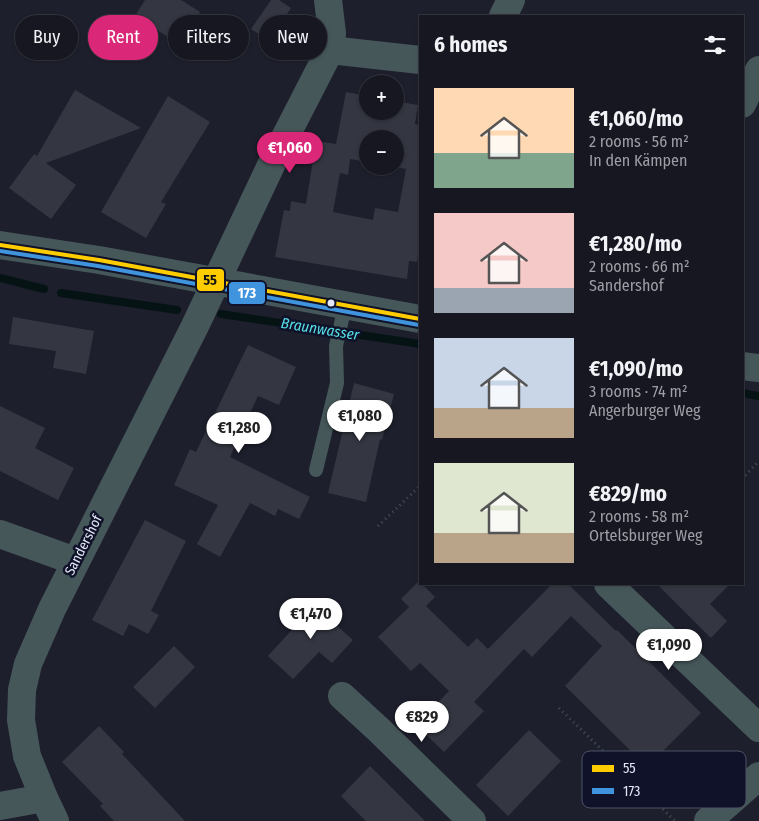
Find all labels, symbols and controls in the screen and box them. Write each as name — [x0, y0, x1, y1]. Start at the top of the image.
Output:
chip: Buy — [15, 15, 78, 60]
chip: Rent — [88, 15, 158, 60]
chip: Filters — [168, 15, 249, 60]
chip: New — [259, 15, 327, 60]
icon: filters — [701, 31, 729, 59]
text: 6 homes — [434, 32, 507, 58]
map controls — [359, 75, 404, 175]
button: + — [359, 75, 404, 120]
text: €1,060/mo — [589, 106, 683, 132]
icon: home — [474, 108, 534, 168]
button: − — [359, 130, 404, 175]
pin: €1,060 — [249, 132, 331, 174]
text: 2 rooms · 56 m² — [589, 132, 689, 151]
text: €1,060 — [268, 138, 312, 157]
text: In den Kämpen — [589, 151, 687, 170]
text: €1,280/mo — [589, 231, 682, 257]
icon: home — [474, 233, 534, 293]
text: 2 rooms · 66 m² — [589, 257, 689, 276]
line badge: 55 — [196, 268, 225, 292]
text: 55 — [203, 272, 217, 289]
text: Sandershof — [589, 276, 664, 295]
line badge: 173 — [228, 281, 266, 305]
text: 173 — [238, 285, 257, 302]
unlabelled marker — [326, 298, 336, 308]
water label: Braunwasser — [280, 314, 361, 344]
text: €1,090/mo — [589, 356, 683, 382]
icon: home — [474, 358, 534, 418]
text: 3 rooms · 74 m² — [589, 382, 687, 401]
pin: €1,080 — [319, 400, 401, 442]
text: Angerburger Weg — [589, 401, 701, 420]
text: €1,080 — [338, 406, 382, 425]
pin: €1,280 — [198, 412, 280, 454]
text: €1,280 — [217, 418, 261, 437]
text: €829/mo — [589, 481, 667, 507]
icon: home — [474, 483, 534, 543]
text: 2 rooms · 58 m² — [589, 507, 689, 526]
street label: Sandershof — [61, 511, 107, 578]
text: Ortelsburger Weg — [589, 526, 703, 545]
pin: €1,470 — [270, 598, 352, 640]
text: €1,470 — [290, 604, 332, 623]
pin: €1,090 — [628, 628, 710, 671]
text: €1,090 — [647, 635, 691, 654]
pin: €829 — [392, 700, 452, 743]
text: €829 — [406, 707, 438, 726]
legend — [582, 751, 746, 808]
text: 55 — [623, 760, 636, 777]
text: 173 — [623, 783, 640, 800]

